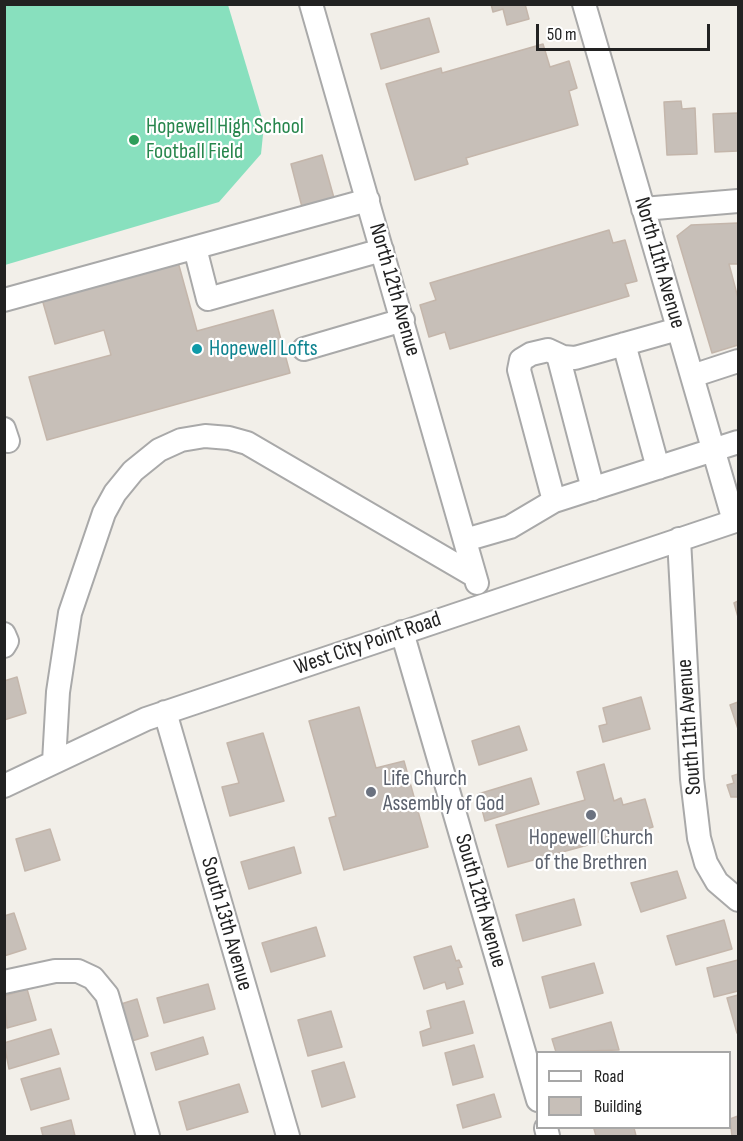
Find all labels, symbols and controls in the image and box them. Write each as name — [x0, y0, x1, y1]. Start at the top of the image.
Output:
scale bar — [539, 12, 713, 50]
text: 50 m — [547, 24, 577, 45]
place label: Hopewell High School Football Field — [146, 114, 304, 166]
marker: Hopewell High School Football Field — [127, 133, 141, 147]
street label: North 11th Avenue — [628, 194, 690, 332]
street label: North 12th Avenue — [362, 221, 426, 359]
place label: Hopewell Lofts — [209, 336, 318, 362]
marker: Hopewell Lofts — [190, 342, 204, 356]
street label: West City Point Road — [291, 607, 445, 681]
street label: South 11th Avenue — [672, 658, 708, 796]
place label: Life Church Assembly of God — [383, 766, 504, 818]
marker: Life Church Assembly of God — [364, 785, 378, 799]
marker: Hopewell Church of the Brethren — [584, 808, 598, 822]
place label: Hopewell Church of the Brethren — [529, 825, 653, 876]
street label: South 12th Avenue — [448, 831, 512, 971]
street label: South 13th Avenue — [194, 854, 258, 994]
legend — [536, 1051, 731, 1129]
text: Road — [594, 1066, 624, 1087]
text: Building — [594, 1096, 642, 1117]

